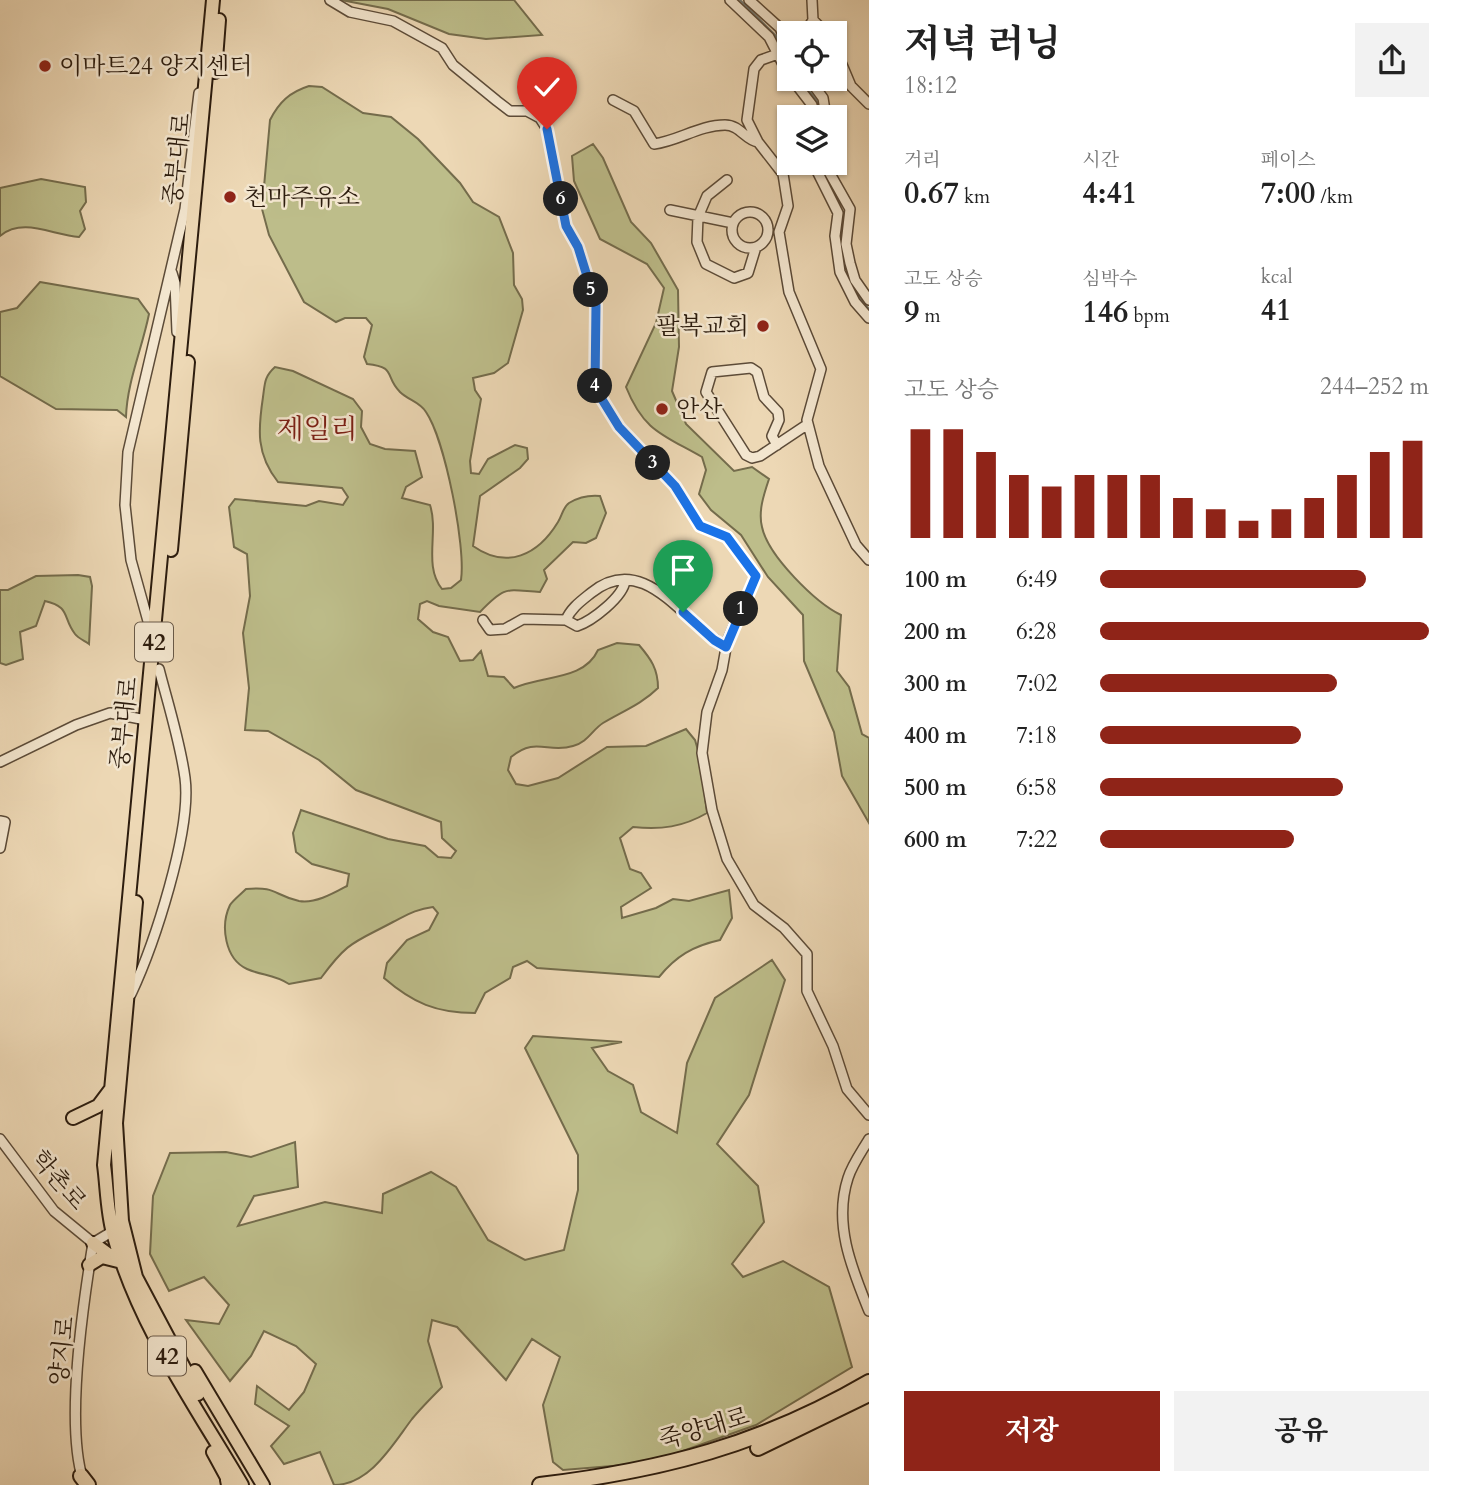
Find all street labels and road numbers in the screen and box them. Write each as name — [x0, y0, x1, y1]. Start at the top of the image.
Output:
street label: 중부대로 — [156, 111, 199, 207]
road number: 42 — [135, 622, 173, 662]
street label: 중부대로 — [103, 675, 146, 771]
street label: 학촌로 — [23, 1143, 94, 1217]
street label: 양지로 — [42, 1315, 83, 1387]
road number: 42 — [148, 1336, 186, 1376]
street label: 죽양대로 — [655, 1400, 753, 1457]

